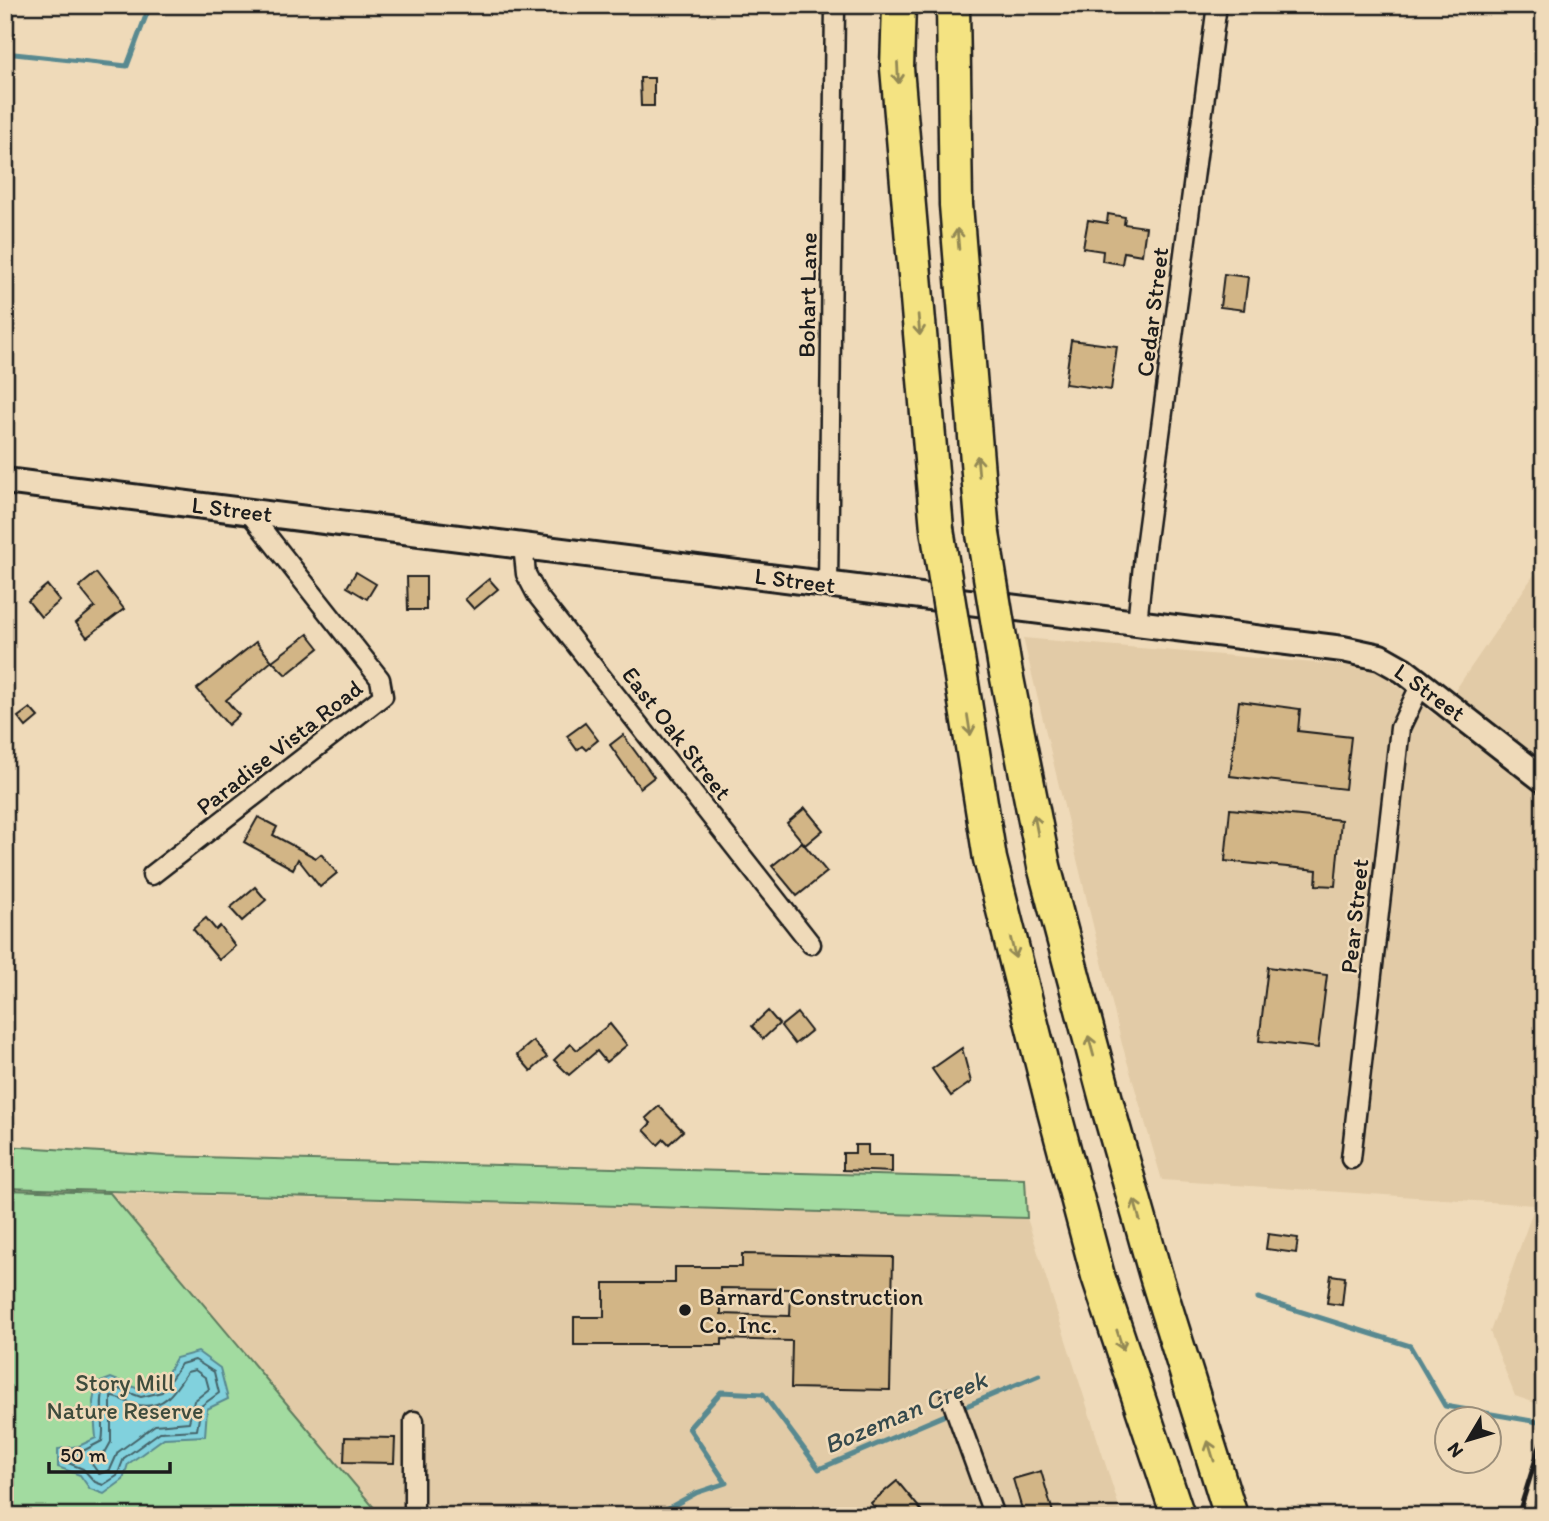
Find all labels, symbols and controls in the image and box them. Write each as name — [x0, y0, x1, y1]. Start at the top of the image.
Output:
one-way arrow — [892, 62, 905, 84]
one-way arrow — [951, 229, 964, 251]
street label: Bohart Lane — [791, 232, 823, 358]
street label: Cedar Street — [1130, 245, 1174, 378]
one-way arrow — [913, 313, 926, 335]
one-way arrow — [971, 455, 984, 478]
street label: L Street — [190, 490, 274, 528]
street label: L Street — [753, 561, 837, 599]
street label: L Street — [1389, 656, 1471, 728]
street label: East Oak Street — [616, 660, 738, 806]
street label: Paradise Vista Road — [190, 673, 368, 821]
one-way arrow — [963, 713, 976, 736]
one-way arrow — [1028, 814, 1042, 837]
street label: Pear Street — [1334, 857, 1374, 975]
one-way arrow — [1007, 936, 1020, 959]
one-way arrow — [1084, 1035, 1097, 1057]
one-way arrow — [1130, 1199, 1143, 1222]
place label: Barnard Construction Co. Inc. — [699, 1282, 923, 1339]
marker: Barnard Construction Co. Inc. — [677, 1302, 693, 1318]
one-way arrow — [1114, 1329, 1127, 1351]
water label: Bozeman Creek — [819, 1363, 993, 1461]
park label: Story Mill Nature Reserve — [47, 1368, 203, 1425]
north arrow — [1434, 1406, 1504, 1476]
scale bar — [49, 1430, 170, 1474]
text: N — [1442, 1438, 1468, 1462]
one-way arrow — [1203, 1440, 1216, 1462]
text: 50 m — [60, 1442, 107, 1467]

